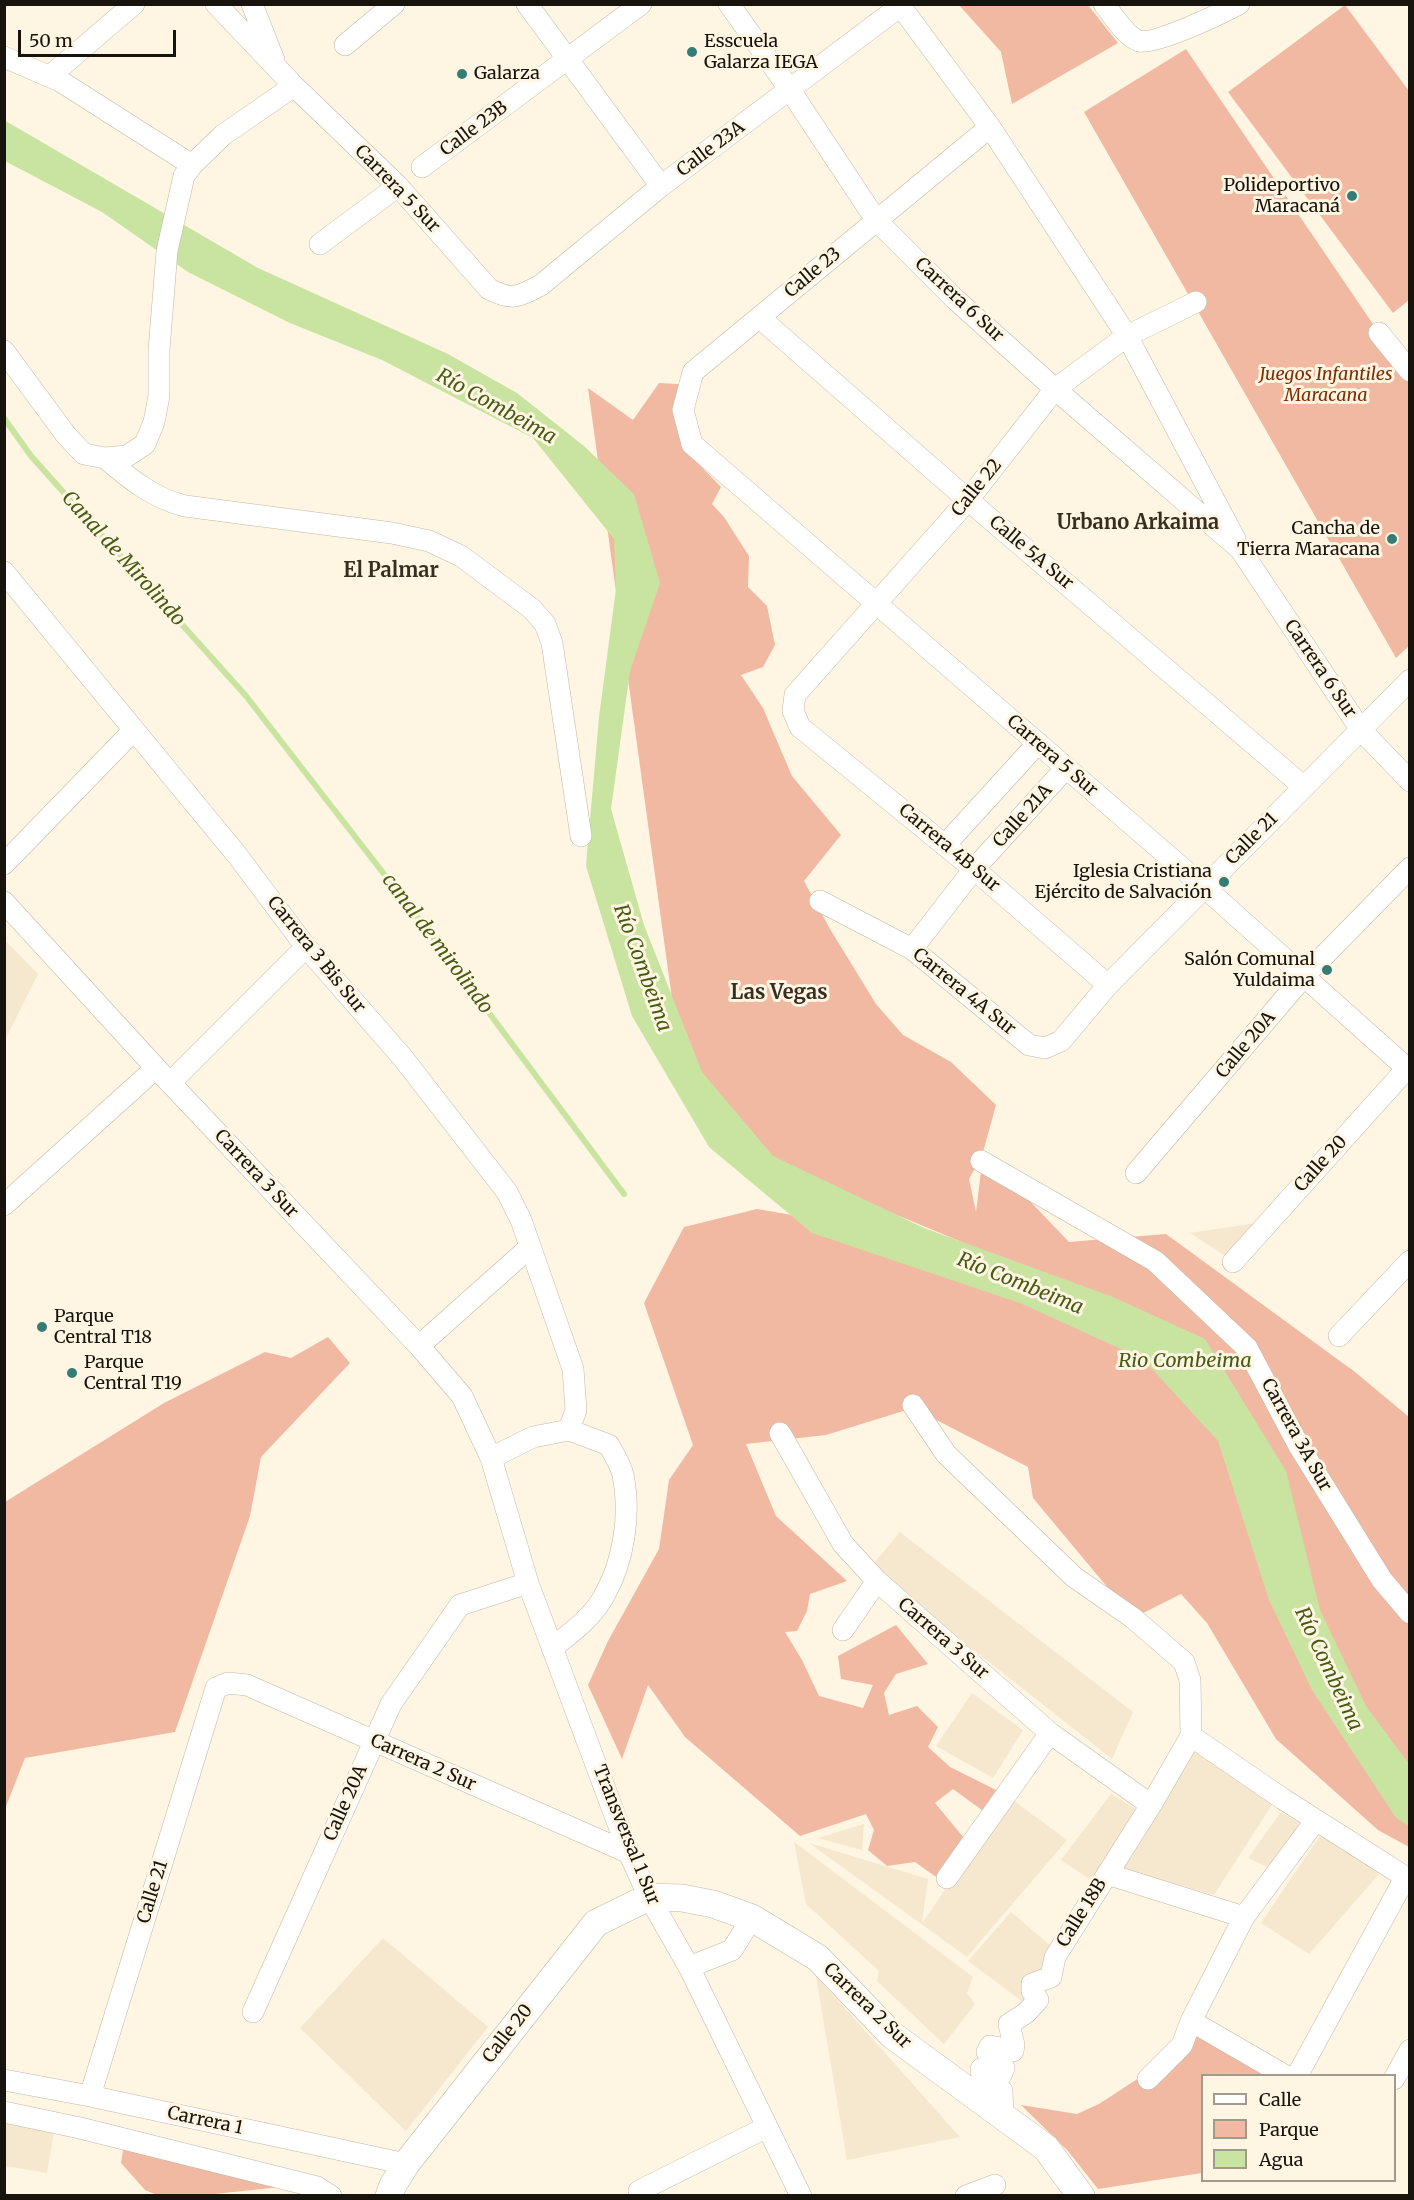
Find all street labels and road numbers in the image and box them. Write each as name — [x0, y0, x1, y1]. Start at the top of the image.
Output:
street label: Calle 23B — [436, 97, 512, 161]
street label: Calle 23A — [673, 117, 749, 181]
street label: Carrera 5 Sur — [350, 141, 444, 237]
street label: Calle 23 — [780, 243, 846, 303]
street label: Carrera 6 Sur — [910, 253, 1008, 347]
street label: Calle 22 — [947, 455, 1007, 521]
street label: Calle 5A Sur — [985, 512, 1077, 594]
street label: Carrera 6 Sur — [1279, 616, 1361, 722]
street label: Carrera 5 Sur — [1002, 711, 1102, 801]
street label: Calle 21A — [989, 780, 1057, 852]
street label: Carrera 4B Sur — [894, 799, 1004, 897]
street label: Calle 21 — [1221, 808, 1283, 870]
street label: Carrera 3 Bis Sur — [262, 892, 370, 1018]
street label: Carrera 4A Sur — [908, 944, 1020, 1040]
street label: Calle 20A — [1212, 1007, 1280, 1083]
street label: Carrera 3 Sur — [210, 1125, 302, 1223]
street label: Calle 20 — [1290, 1131, 1352, 1197]
street label: Carrera 3A Sur — [1256, 1375, 1336, 1495]
street label: Carrera 3 Sur — [893, 1594, 993, 1684]
street label: Carrera 2 Sur — [367, 1730, 479, 1796]
street label: Calle 20A — [320, 1762, 372, 1844]
street label: Transversal 1 Sur — [588, 1762, 664, 1908]
street label: Calle 21 — [133, 1858, 173, 1926]
street label: Calle 18B — [1053, 1875, 1111, 1951]
street label: Carrera 2 Sur — [819, 1959, 915, 2053]
street label: Calle 20 — [478, 2000, 538, 2068]
street label: Carrera 1 — [165, 2102, 245, 2140]

